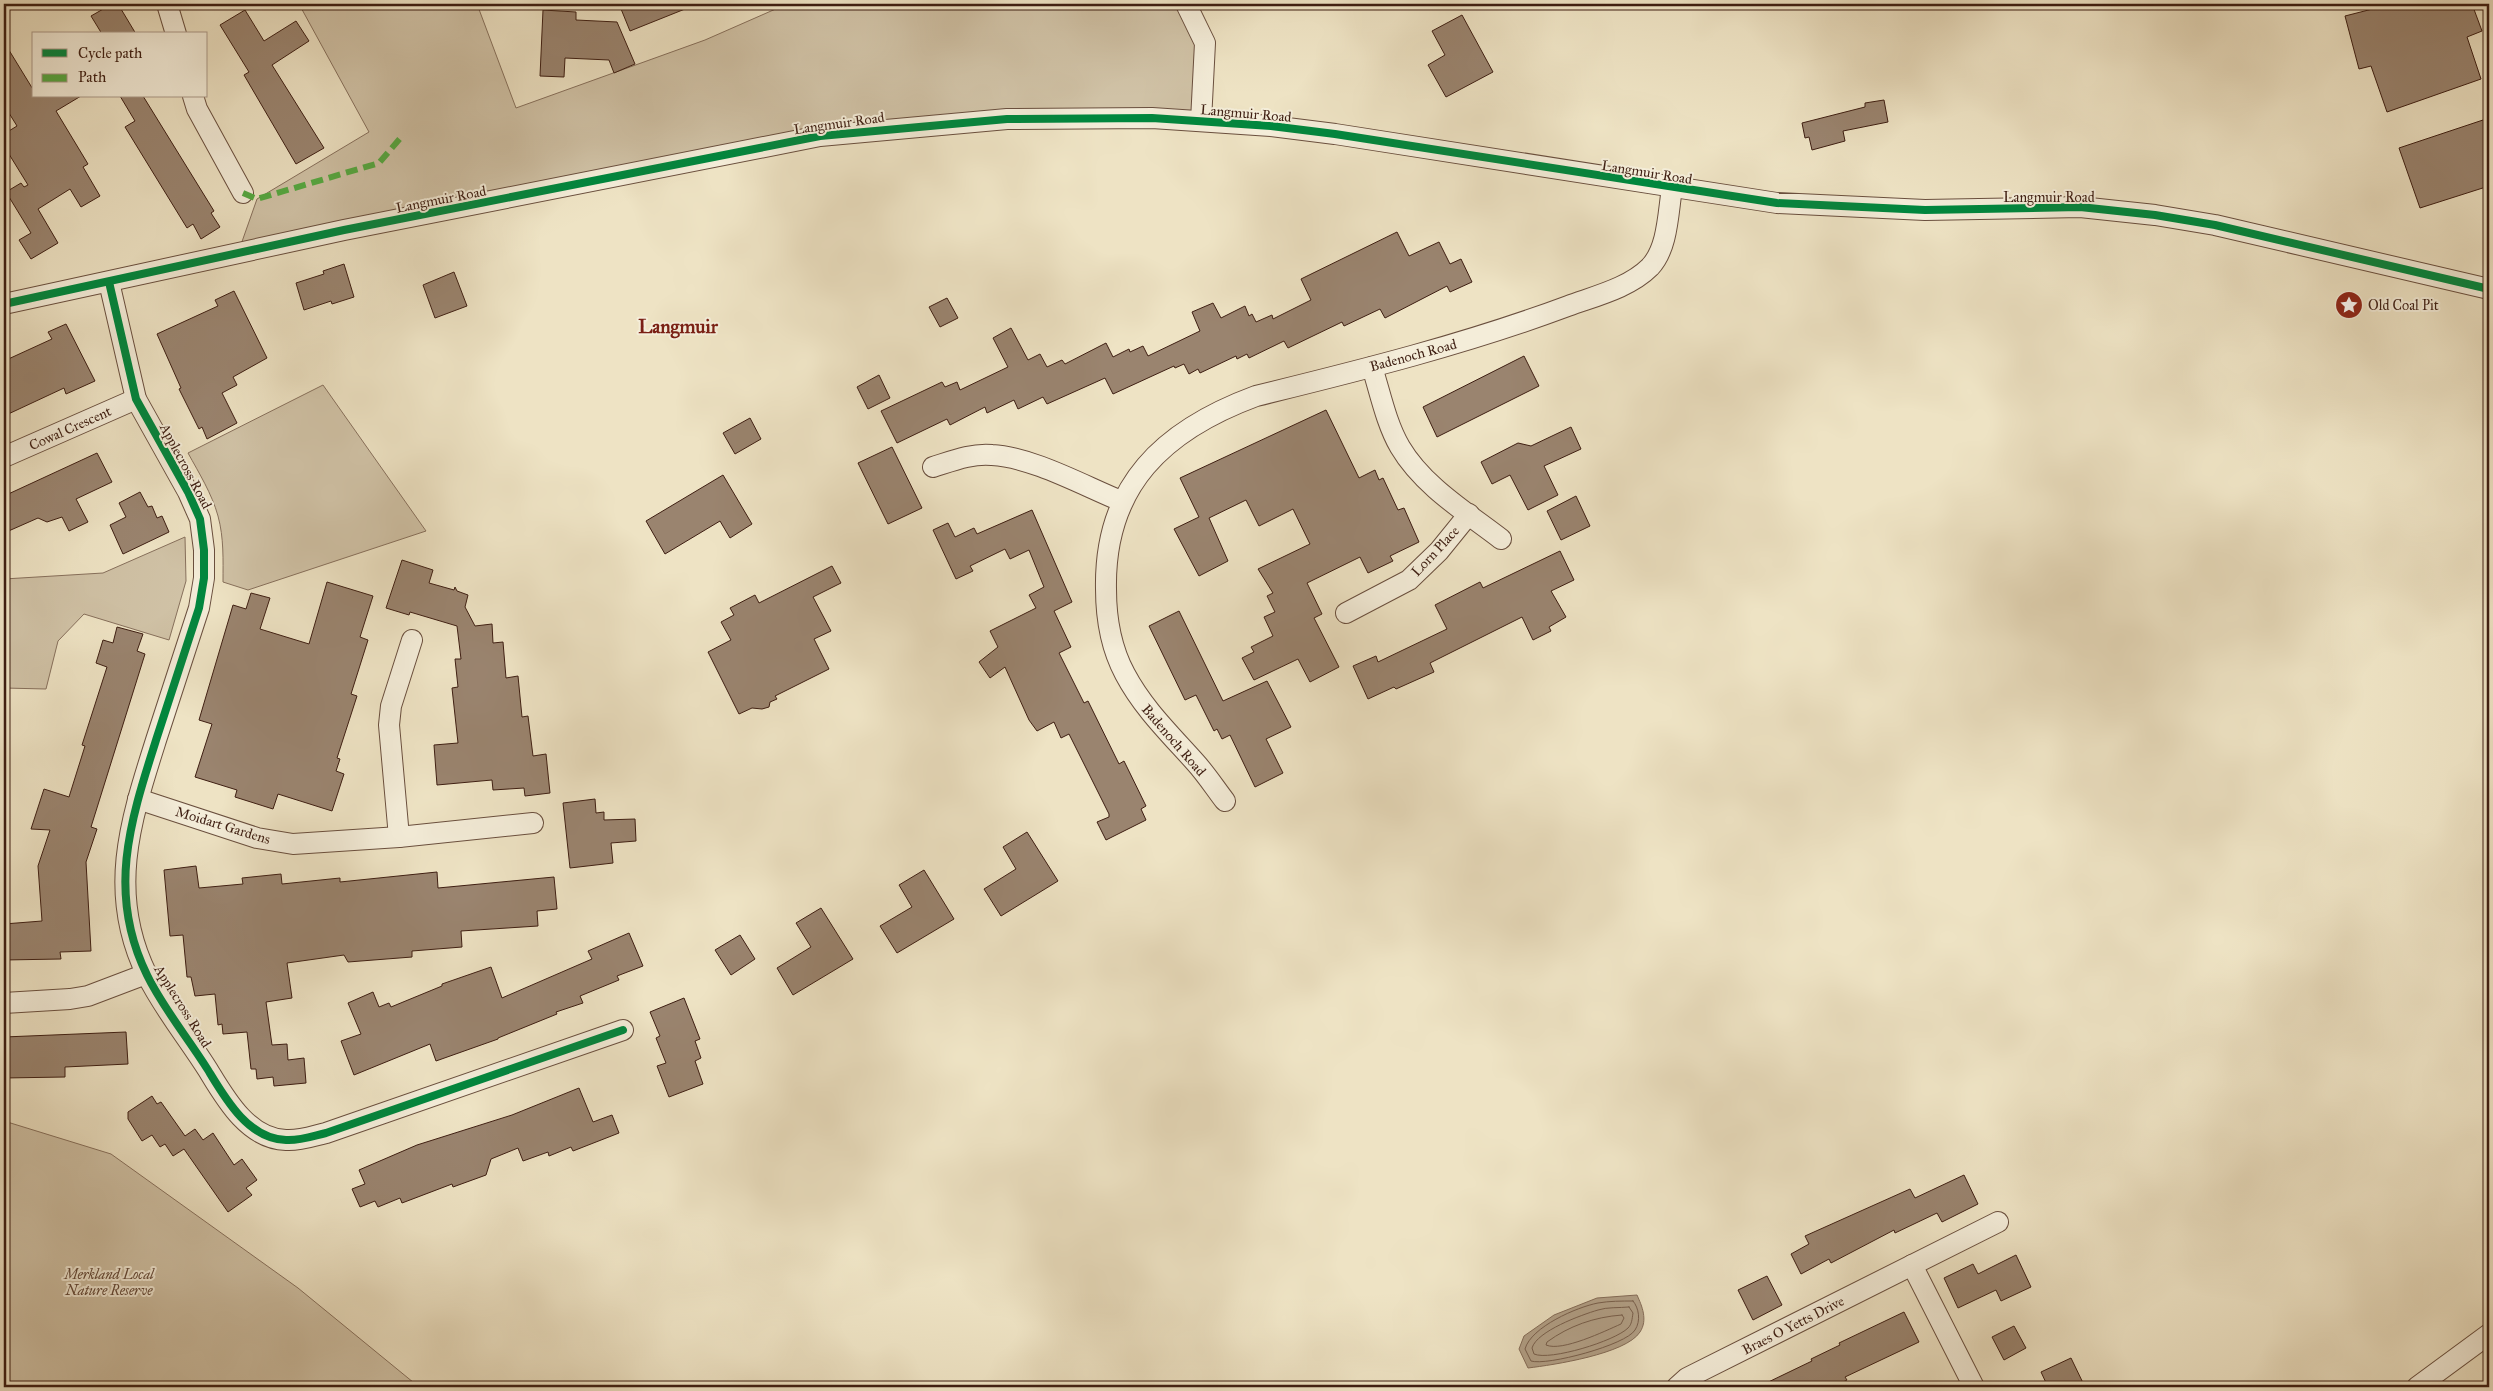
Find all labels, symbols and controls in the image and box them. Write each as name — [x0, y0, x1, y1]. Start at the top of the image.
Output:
legend — [32, 32, 208, 98]
text: Cycle path — [78, 44, 143, 62]
text: Path — [78, 68, 107, 86]
street label: Langmuir Road — [1200, 101, 1292, 126]
street label: Langmuir Road — [793, 109, 886, 138]
street label: Langmuir Road — [1600, 157, 1693, 188]
street label: Langmuir Road — [395, 182, 488, 217]
street label: Langmuir Road — [2003, 189, 2095, 206]
place icon: Old Coal Pit — [2334, 290, 2364, 320]
place label: Old Coal Pit — [2368, 297, 2439, 314]
district label: Langmuir — [638, 315, 719, 339]
street label: Badenoch Road — [1368, 336, 1458, 375]
street label: Cowal Crescent — [26, 403, 114, 454]
street label: Applecross Road — [155, 420, 215, 512]
street label: Lorn Place — [1408, 522, 1463, 580]
street label: Badenoch Road — [1138, 701, 1209, 780]
street label: Moidart Gardens — [173, 803, 272, 848]
street label: Applecross Road — [150, 961, 215, 1051]
park label: Merkland Local Nature Reserve — [62, 1266, 155, 1299]
street label: Braes O Yetts Drive — [1739, 1292, 1847, 1358]

